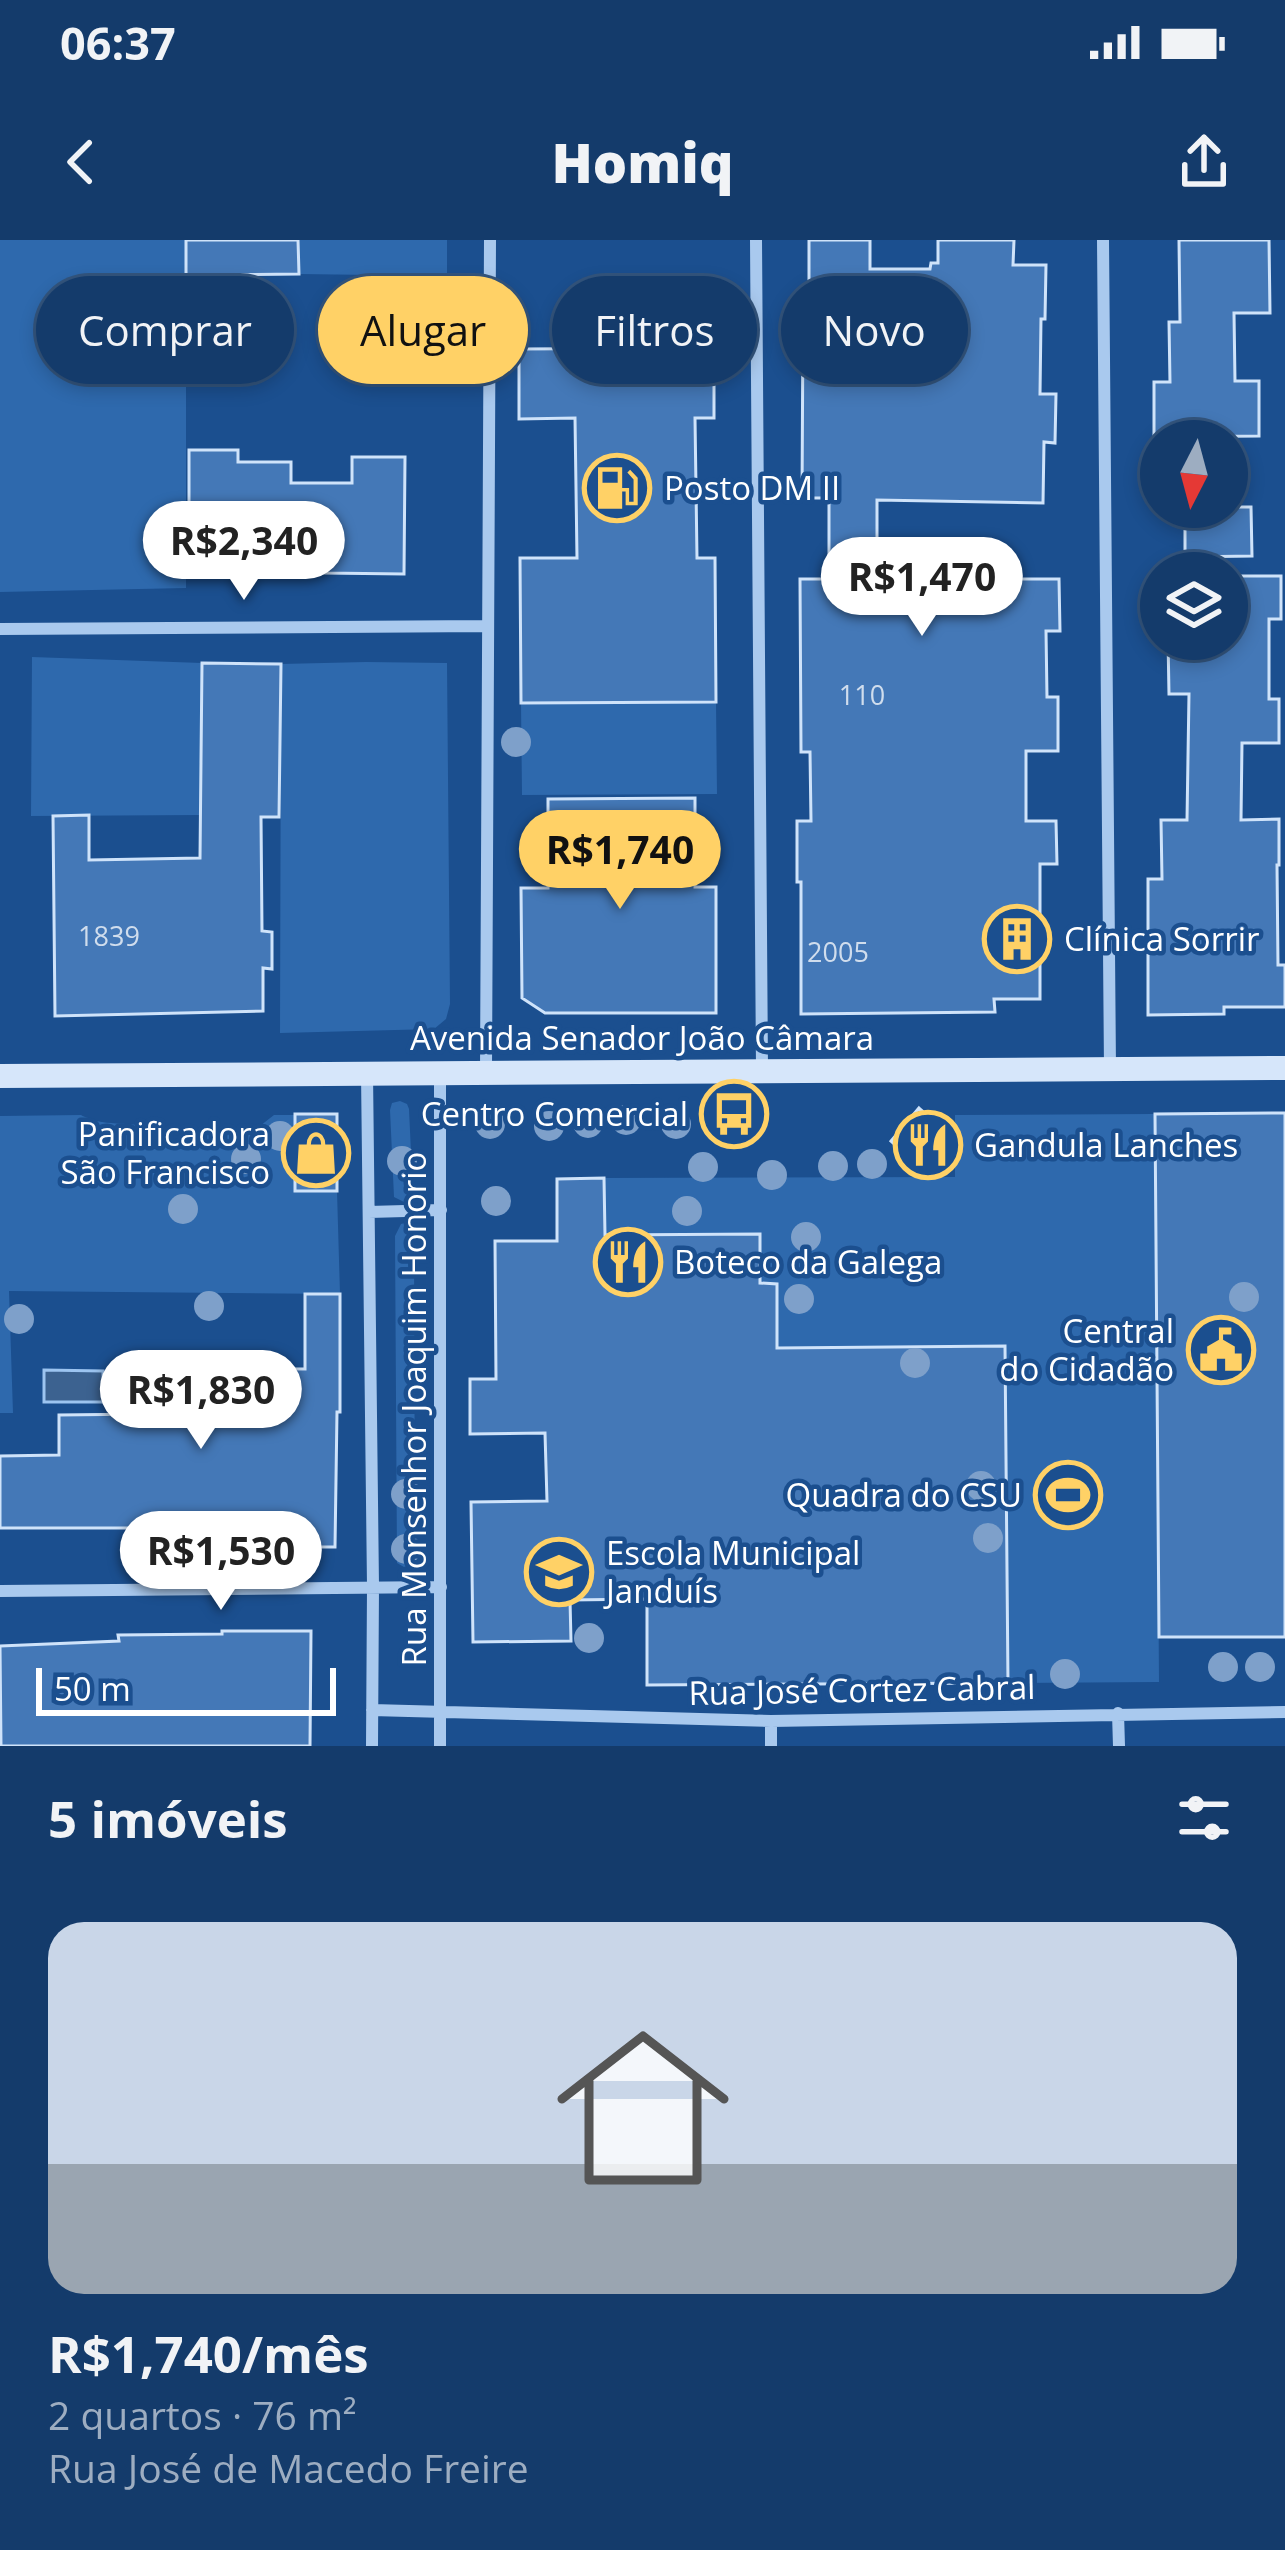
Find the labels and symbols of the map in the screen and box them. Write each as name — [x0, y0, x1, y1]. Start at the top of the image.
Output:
north arrow — [1140, 420, 1248, 528]
fuel station icon: Posto DM II — [582, 453, 652, 523]
place label: Posto DM II — [664, 465, 840, 510]
pin: R$2,340 — [133, 501, 355, 603]
pin: R$1,470 — [811, 537, 1033, 639]
house number: 110 — [839, 676, 885, 713]
pin: R$1,740 — [509, 810, 731, 912]
building icon: Clínica Sorrir — [982, 904, 1052, 974]
place label: Clínica Sorrir — [1064, 916, 1259, 961]
house number: 1839 — [78, 917, 140, 954]
house number: 2005 — [807, 933, 869, 970]
street label: Avenida Senador João Câmara — [410, 1015, 874, 1060]
bus stop icon: Centro Comercial — [699, 1079, 769, 1149]
place label: Centro Comercial — [421, 1091, 688, 1136]
restaurant icon: Gandula Lanches — [893, 1110, 963, 1180]
place label: Panificadora São Francisco — [61, 1111, 270, 1194]
shop icon: Panificadora São Francisco — [281, 1118, 351, 1188]
place label: Gandula Lanches — [974, 1122, 1238, 1167]
street label: Rua Monsenhor Joaquim Honorio — [391, 1152, 436, 1666]
restaurant icon: Boteco da Galega — [593, 1227, 663, 1297]
place label: Boteco da Galega — [674, 1239, 942, 1284]
place label: Central do Cidadão — [999, 1308, 1174, 1391]
public building icon: Central do Cidadão — [1186, 1315, 1256, 1385]
pin: R$1,830 — [90, 1350, 312, 1452]
sports icon: Quadra do CSU — [1033, 1460, 1103, 1530]
place label: Quadra do CSU — [786, 1472, 1022, 1517]
pin: R$1,530 — [110, 1511, 332, 1613]
place label: Escola Municipal Janduís — [603, 1530, 860, 1613]
school or university icon: Escola Municipal Janduís — [524, 1537, 594, 1607]
scale bar — [36, 1662, 336, 1715]
street label: Rua José Cortez Cabral — [688, 1664, 1036, 1715]

